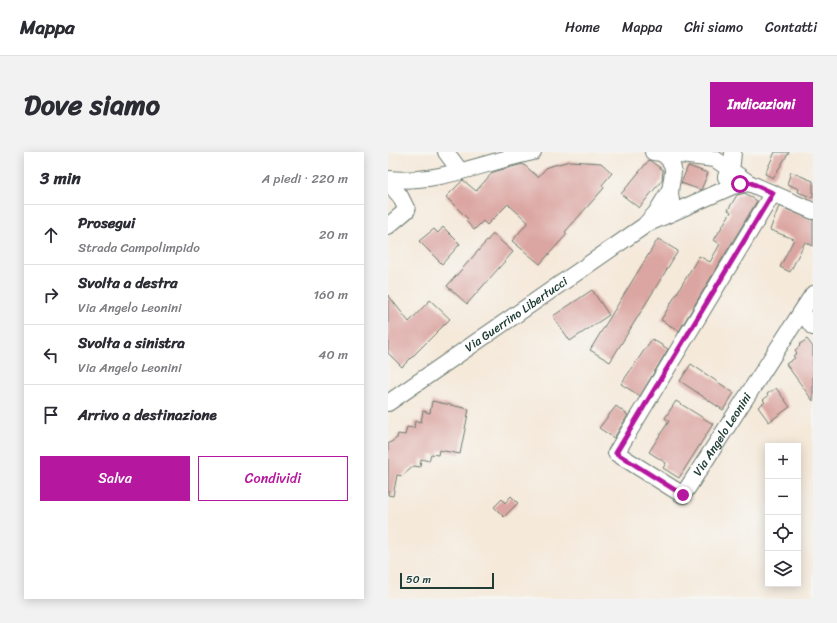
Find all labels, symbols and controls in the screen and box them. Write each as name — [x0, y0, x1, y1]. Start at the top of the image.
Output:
text: Mappa — [20, 11, 75, 44]
text: Home — [565, 15, 600, 40]
text: Mappa — [622, 15, 662, 40]
text: Chi siamo — [684, 15, 743, 40]
text: Contatti — [765, 15, 817, 40]
text: Dove siamo — [24, 80, 160, 129]
button: Indicazioni — [710, 82, 813, 127]
text: 3 min — [40, 163, 81, 193]
text: A piedi · 220 m — [262, 167, 348, 190]
route start — [731, 175, 749, 193]
text: Prosegui — [78, 210, 135, 236]
text: 20 m — [319, 223, 348, 246]
icon: ahead — [40, 224, 62, 246]
text: Strada Campolimpido — [78, 236, 200, 259]
text: Svolta a destra — [78, 270, 177, 296]
street label: Via Guerrino Libertucci — [460, 270, 573, 358]
text: 160 m — [313, 283, 348, 306]
icon: right — [40, 284, 62, 306]
text: Via Angelo Leonini — [78, 296, 182, 319]
text: Svolta a sinistra — [78, 330, 185, 356]
text: 40 m — [318, 343, 348, 366]
icon: left — [40, 344, 62, 366]
text: Via Angelo Leonini — [78, 356, 182, 379]
street label: Via Angelo Leonini — [687, 388, 758, 481]
text: Arrivo a destinazione — [78, 402, 217, 428]
icon: arrive — [40, 404, 62, 426]
map controls — [765, 443, 801, 587]
button: + — [765, 443, 801, 479]
button: Salva — [40, 456, 190, 501]
button: Condividi — [198, 456, 348, 501]
button: − — [765, 479, 801, 515]
route end — [674, 486, 692, 504]
button: locate — [765, 515, 801, 551]
button: layers — [765, 551, 801, 587]
text: 50 m — [406, 570, 431, 589]
scale bar — [400, 571, 494, 590]

